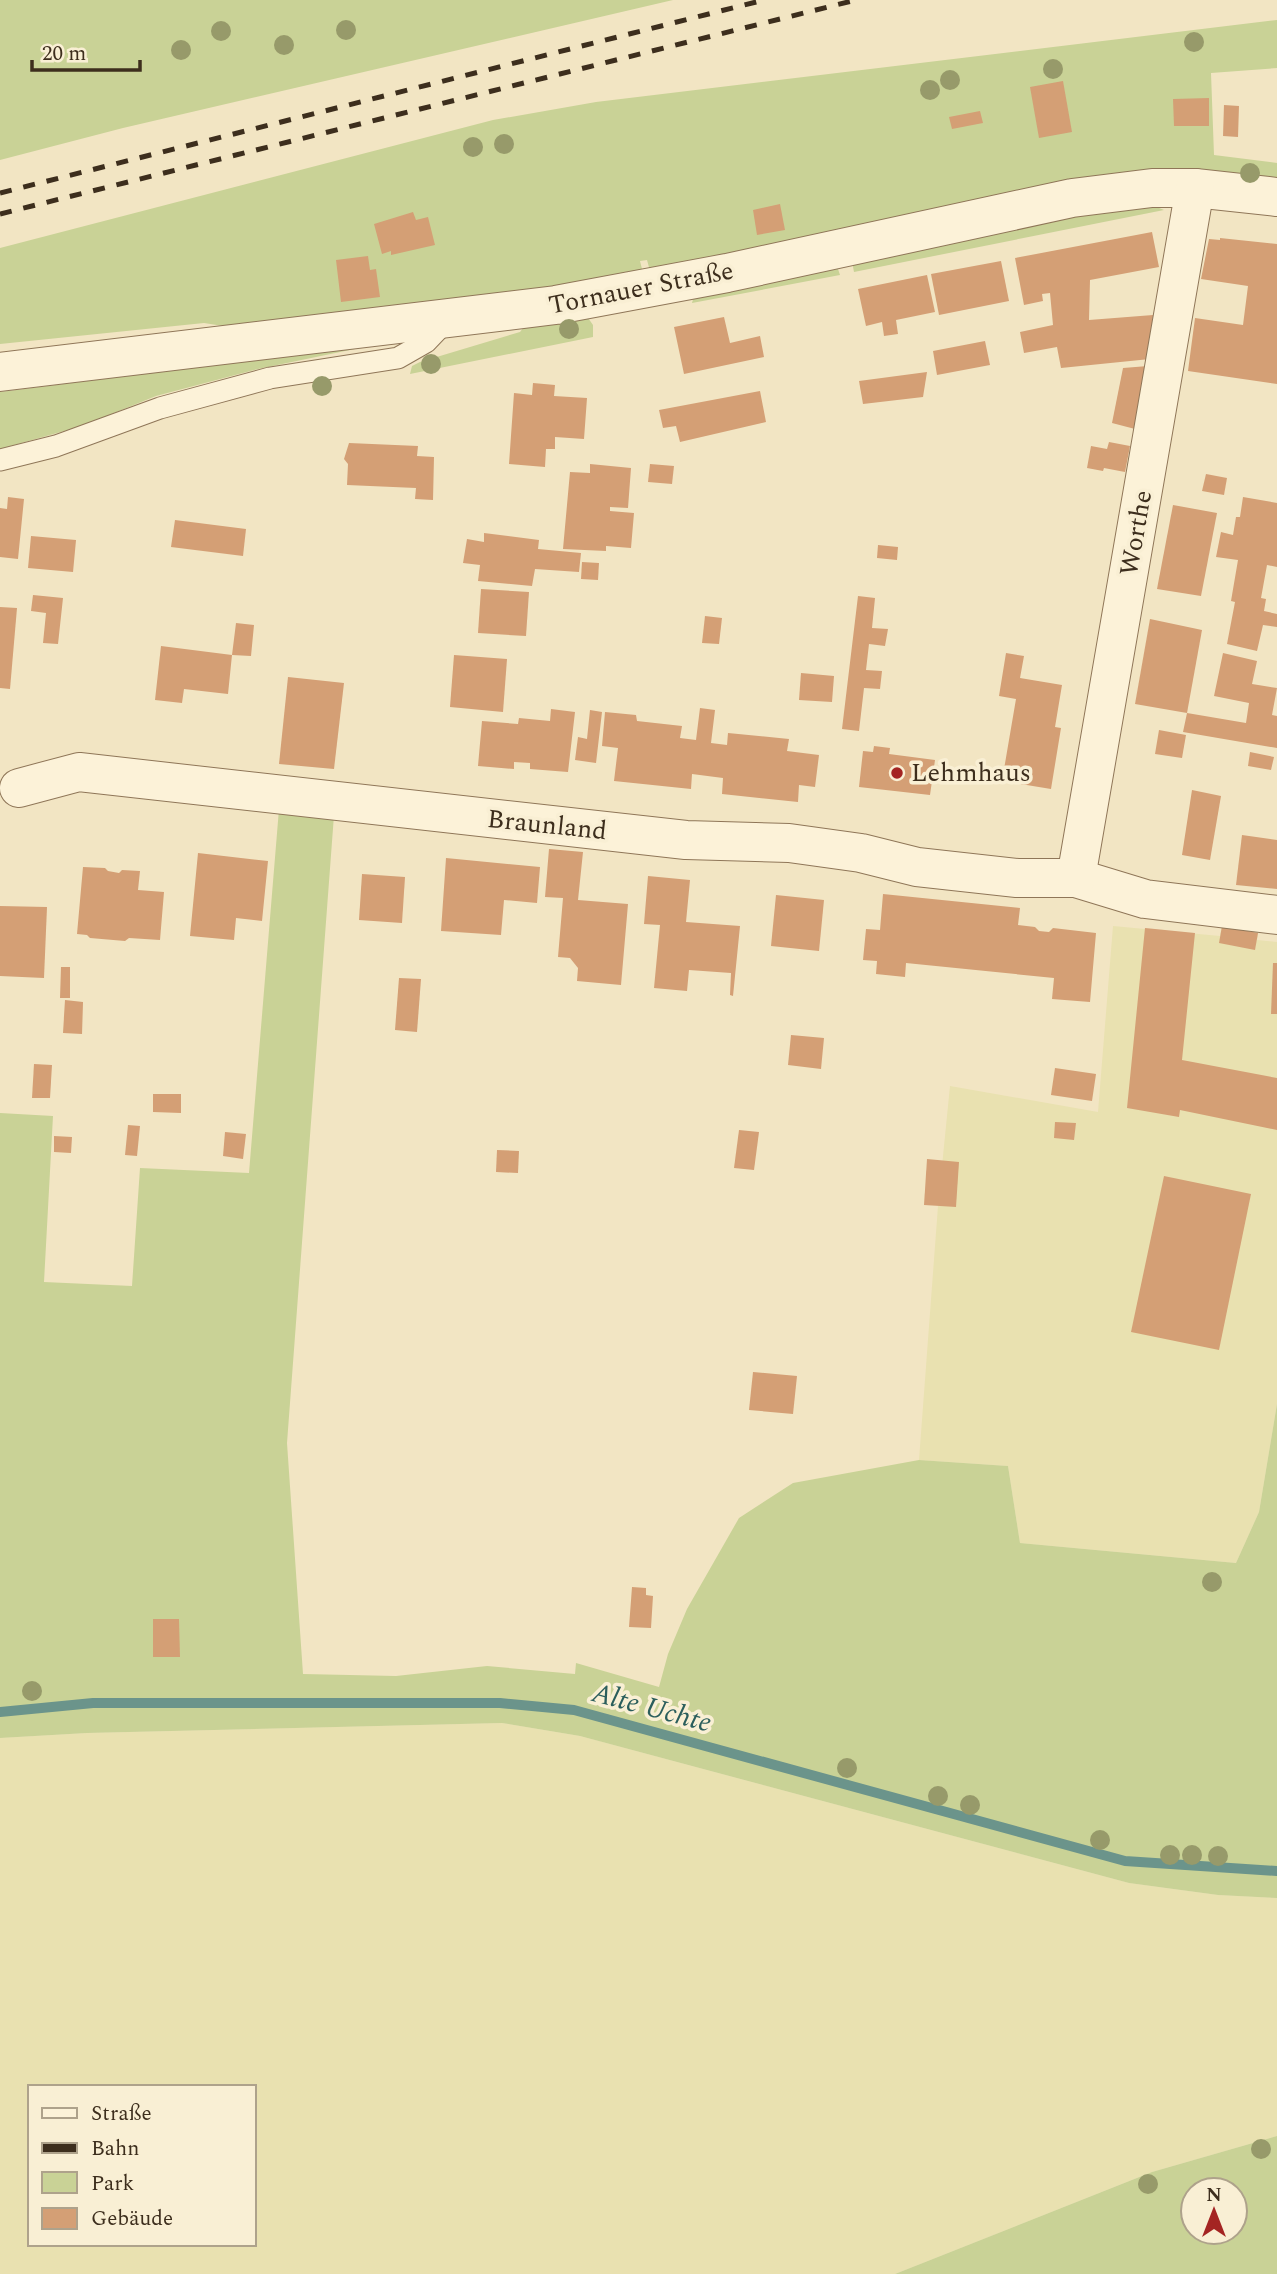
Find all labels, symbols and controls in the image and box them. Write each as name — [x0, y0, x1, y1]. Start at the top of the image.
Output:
scale bar — [32, 28, 140, 72]
text: 20 m — [42, 38, 86, 70]
street label: Tornauer Straße — [545, 250, 737, 326]
street label: Worthe — [1109, 487, 1163, 579]
place label: Lehmhaus — [911, 753, 1031, 793]
marker: Lehmhaus — [889, 765, 905, 781]
street label: Braunland — [485, 799, 609, 851]
water label: Alte Uchte — [586, 1671, 717, 1745]
legend — [28, 2085, 256, 2246]
text: Straße — [91, 2098, 152, 2130]
text: Bahn — [91, 2133, 139, 2165]
text: Park — [91, 2168, 135, 2200]
north arrow — [1179, 2176, 1249, 2246]
text: N — [1206, 2181, 1222, 2210]
text: Gebäude — [91, 2203, 173, 2235]

